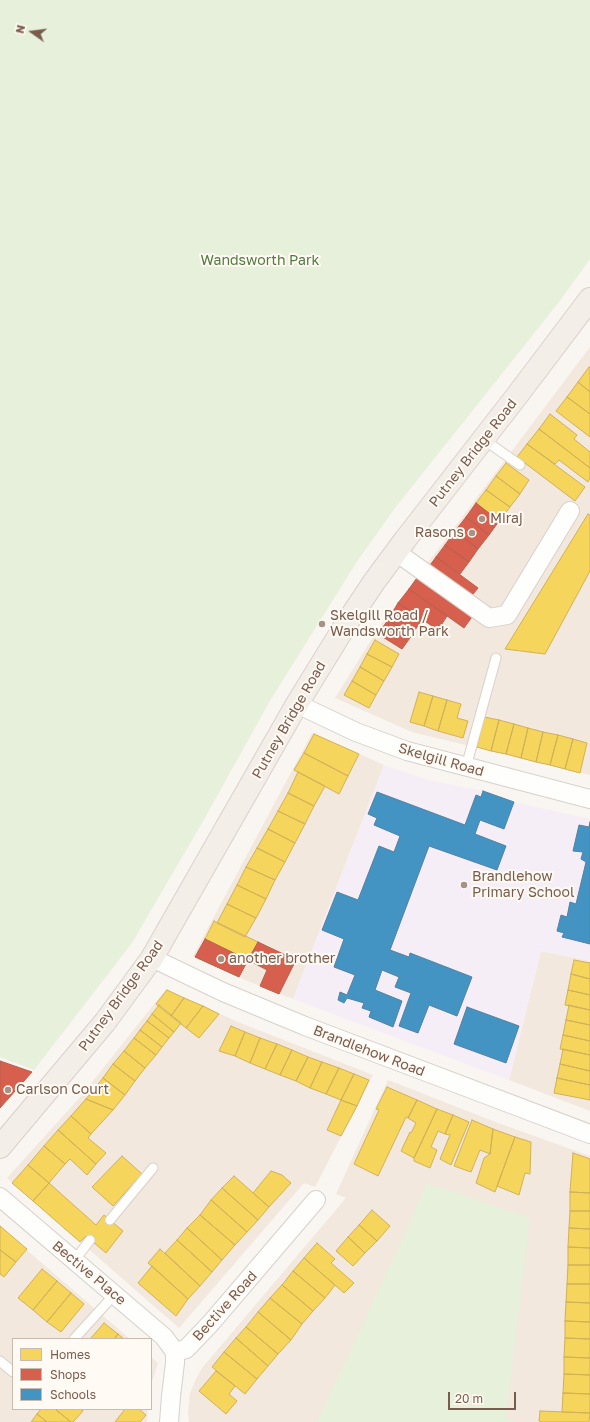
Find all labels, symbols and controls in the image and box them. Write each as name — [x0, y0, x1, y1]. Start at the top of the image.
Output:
north arrow — [12, 12, 52, 52]
text: N — [13, 23, 27, 35]
park label: Wandsworth Park — [201, 253, 319, 269]
street label: Putney Bridge Road — [426, 396, 520, 510]
place label: Miraj — [490, 511, 523, 527]
marker: Miraj — [477, 514, 487, 524]
place label: Rasons — [415, 525, 464, 541]
marker: Rasons — [467, 528, 477, 538]
place label: Skelgill Road / Wandsworth Park — [330, 608, 449, 640]
marker: Skelgill Road / Wandsworth Park — [317, 619, 327, 629]
street label: Putney Bridge Road — [249, 658, 329, 782]
street label: Skelgill Road — [396, 740, 486, 780]
place label: Brandlehow Primary School — [472, 869, 574, 902]
marker: Brandlehow Primary School — [459, 880, 469, 890]
street label: Putney Bridge Road — [75, 937, 167, 1055]
place label: another brother — [229, 951, 335, 967]
marker: another brother — [216, 954, 226, 964]
street label: Brandlehow Road — [311, 1022, 427, 1080]
place label: Carlson Court — [16, 1082, 109, 1098]
marker: Carlson Court — [3, 1085, 13, 1095]
street label: Bective Place — [49, 1237, 129, 1309]
street label: Bective Road — [189, 1268, 261, 1344]
legend — [12, 1338, 152, 1410]
text: Homes — [50, 1347, 90, 1362]
text: Shops — [50, 1367, 86, 1382]
scale bar — [450, 1384, 518, 1410]
text: Schools — [50, 1387, 96, 1402]
text: 20 m — [455, 1391, 483, 1406]

